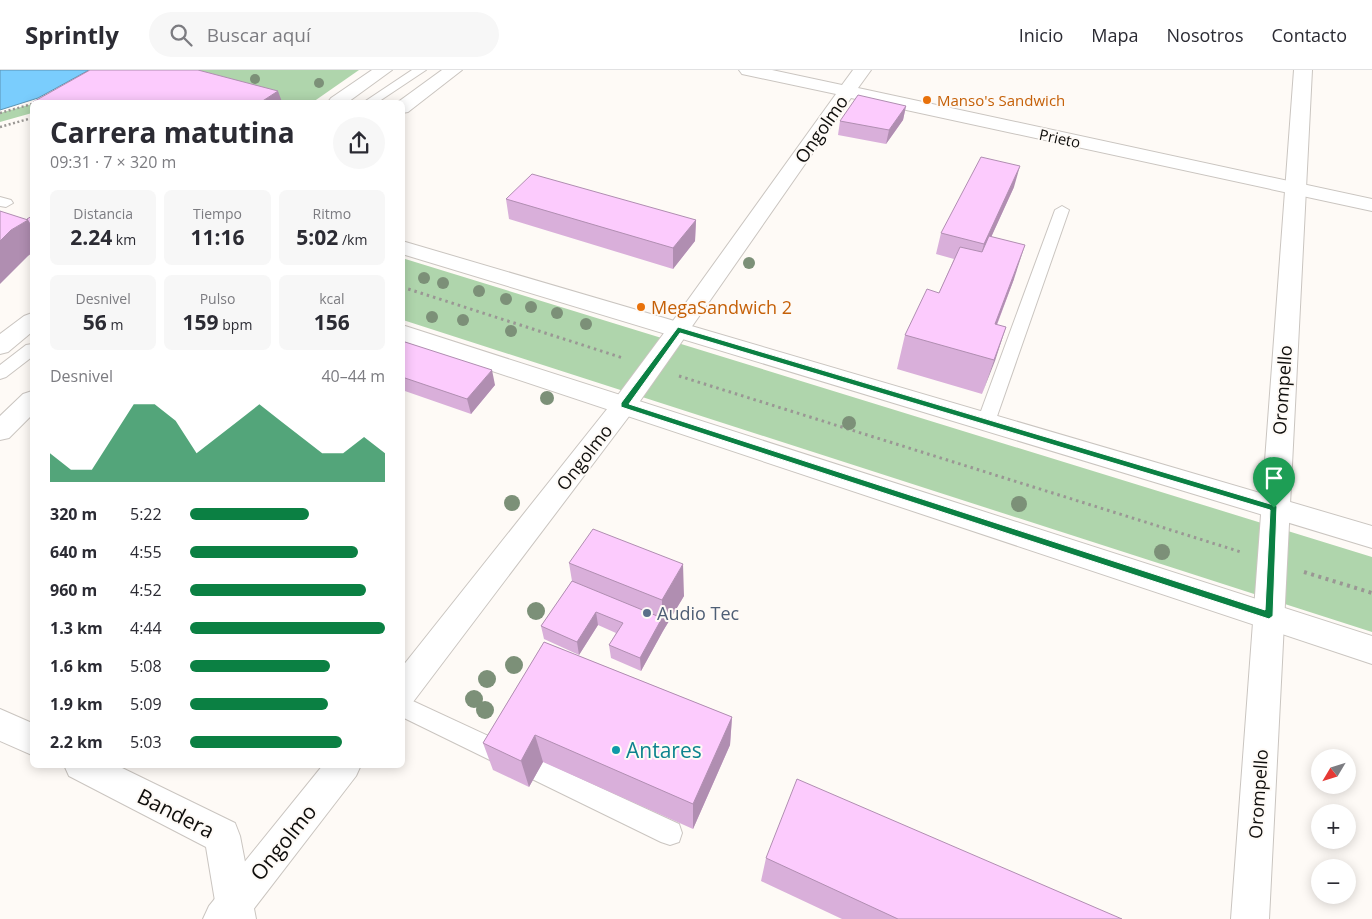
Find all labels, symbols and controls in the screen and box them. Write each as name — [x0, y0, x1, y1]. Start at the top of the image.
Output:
search box — [149, 12, 499, 57]
text: Sprintly — [25, 18, 119, 51]
icon: search — [167, 21, 195, 49]
text: Buscar aquí — [207, 22, 311, 48]
text: Inicio — [1019, 23, 1063, 47]
text: Mapa — [1091, 23, 1139, 47]
text: Nosotros — [1167, 23, 1244, 47]
text: Contacto — [1272, 23, 1347, 47]
street label: Ongolmo — [789, 90, 853, 168]
place label: Manso's Sandwich — [937, 90, 1065, 110]
marker: Manso's Sandwich — [921, 94, 933, 106]
text: Carrera matutina — [50, 113, 295, 151]
button: share — [333, 117, 385, 169]
street label: Prieto — [1038, 124, 1082, 152]
text: 09:31 · 7 × 320 m — [50, 151, 176, 173]
text: Distancia — [73, 204, 133, 223]
text: Tiempo — [193, 204, 242, 223]
text: Ritmo — [313, 204, 351, 223]
text: 2.24 — [70, 223, 112, 251]
text: 11:16 — [190, 223, 245, 251]
text: 5:02 — [296, 223, 338, 251]
text: km — [112, 230, 136, 249]
text: /km — [338, 230, 367, 249]
text: Desnivel — [76, 289, 131, 308]
text: Pulso — [200, 289, 235, 308]
text: kcal — [319, 289, 345, 308]
place label: MegaSandwich 2 — [651, 295, 792, 319]
marker: MegaSandwich 2 — [635, 301, 647, 313]
text: 56 — [83, 308, 107, 336]
text: 159 — [183, 308, 219, 336]
text: 156 — [314, 308, 350, 336]
text: m — [107, 315, 123, 334]
text: bpm — [219, 315, 252, 334]
street label: Orompello — [1267, 344, 1297, 436]
text: Desnivel — [50, 365, 113, 387]
text: 40–44 m — [321, 365, 385, 387]
street label: Ongolmo — [551, 419, 617, 495]
pin — [1253, 457, 1295, 508]
icon: arrive — [1260, 464, 1288, 492]
text: 320 m — [50, 503, 97, 525]
text: 5:22 — [130, 503, 162, 525]
text: 640 m — [50, 541, 97, 563]
text: 4:55 — [130, 541, 162, 563]
text: 960 m — [50, 579, 97, 601]
text: 4:52 — [130, 579, 162, 601]
place label: Audio Tec — [657, 601, 740, 625]
marker: Audio Tec — [641, 607, 653, 619]
text: 1.3 km — [50, 617, 103, 639]
text: 4:44 — [130, 617, 162, 639]
text: 1.6 km — [50, 655, 103, 677]
text: 5:08 — [130, 655, 162, 677]
text: 1.9 km — [50, 693, 103, 715]
text: 5:09 — [130, 693, 162, 715]
text: 2.2 km — [50, 731, 103, 753]
text: 5:03 — [130, 731, 162, 753]
place label: Antares — [626, 736, 702, 764]
marker: Antares — [610, 744, 622, 756]
street label: Orompello — [1243, 748, 1273, 840]
north arrow — [1311, 749, 1356, 794]
map controls — [1311, 749, 1356, 904]
street label: Bandera — [133, 782, 219, 844]
street label: Ongolmo — [244, 798, 322, 886]
button: + — [1311, 804, 1356, 849]
button: − — [1311, 859, 1356, 904]

